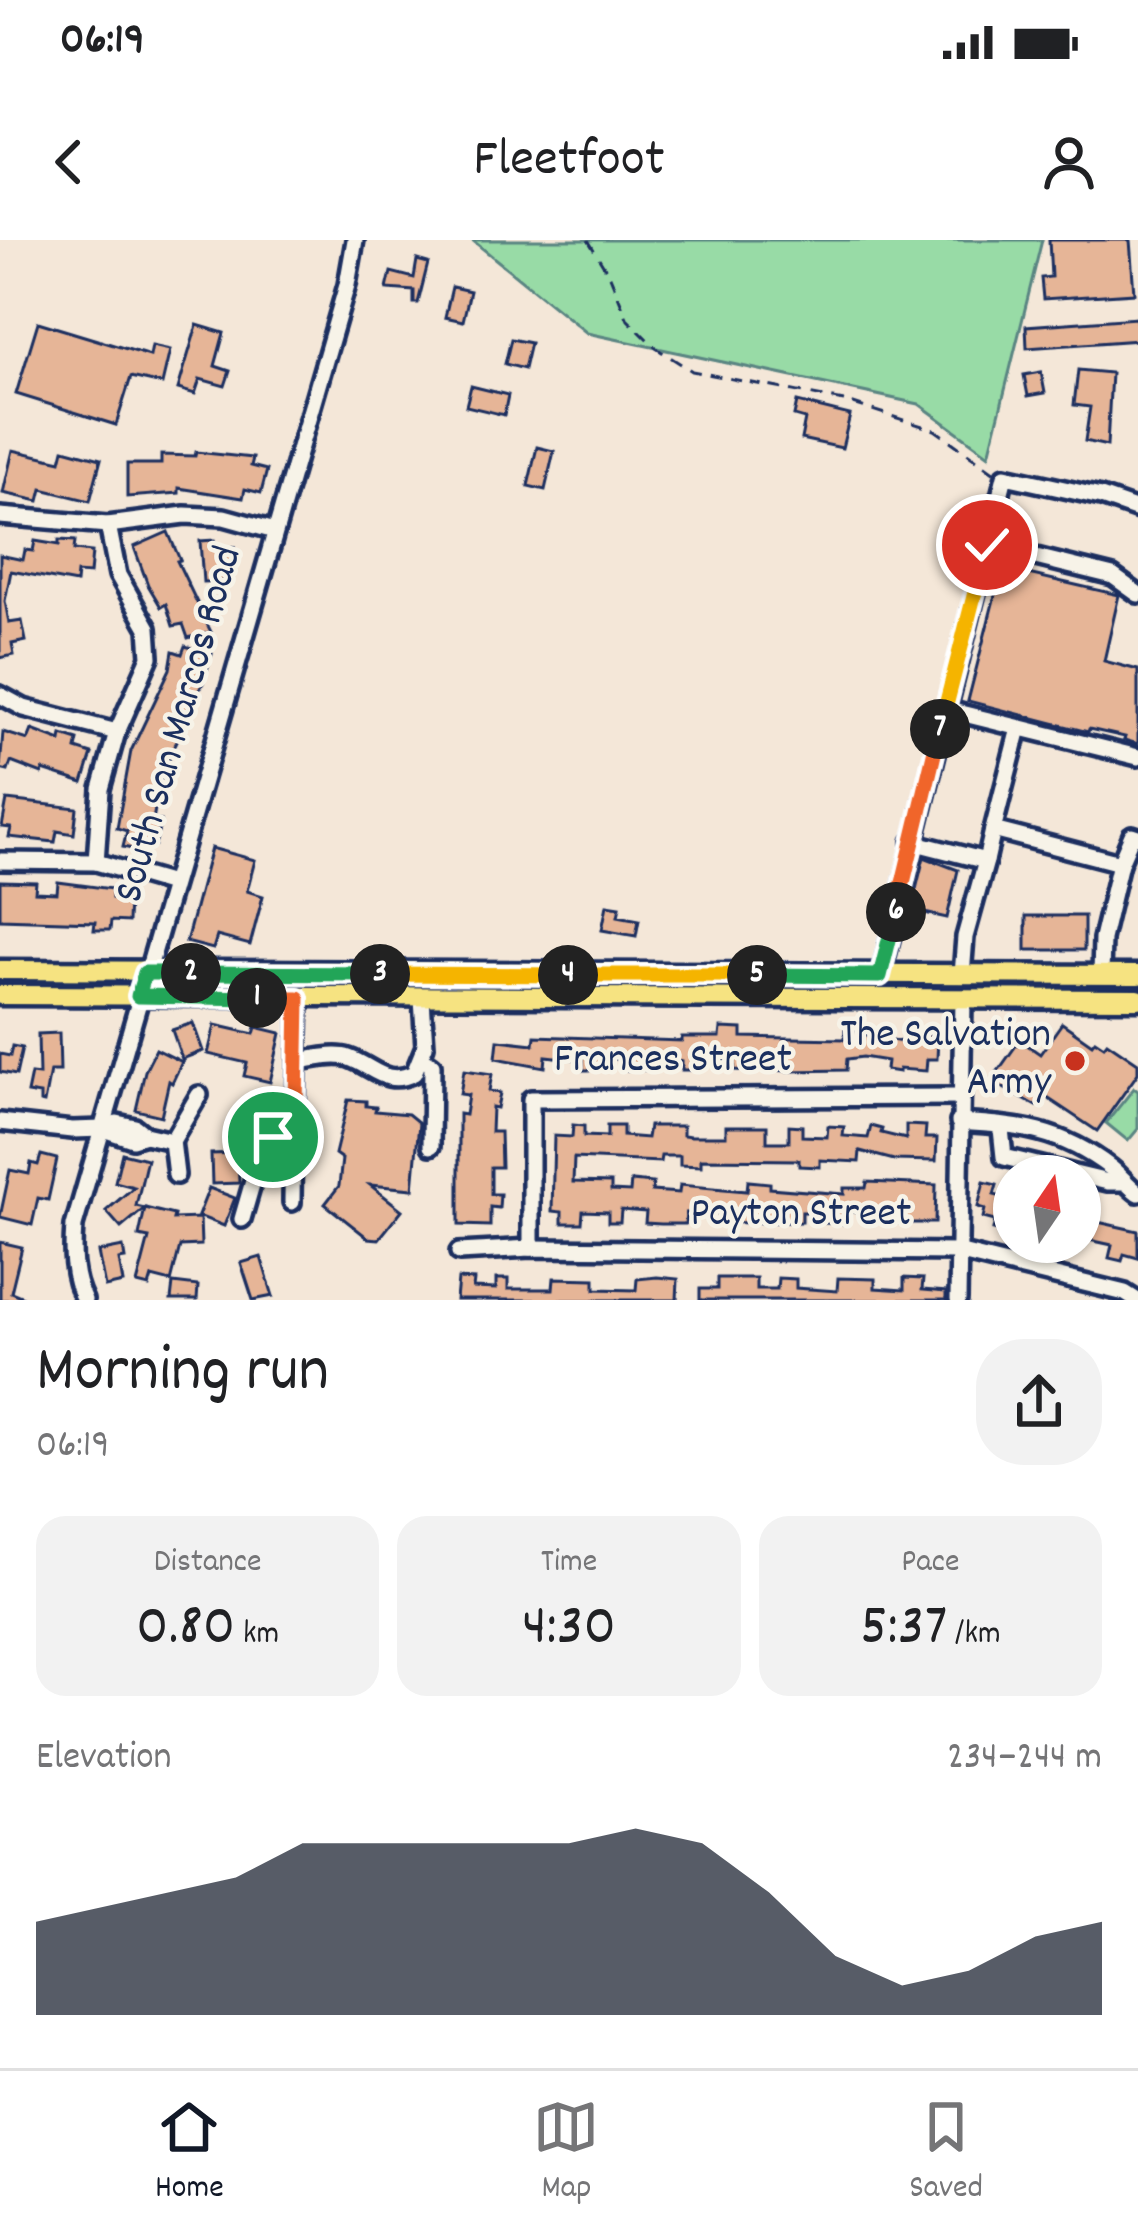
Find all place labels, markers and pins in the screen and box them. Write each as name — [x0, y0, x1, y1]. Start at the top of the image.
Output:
pin — [936, 494, 1038, 596]
pin: 7 — [910, 699, 970, 759]
pin: 6 — [866, 882, 926, 942]
pin: 2 — [161, 943, 221, 1003]
pin: 3 — [350, 944, 410, 1004]
pin: 4 — [538, 945, 598, 1005]
pin: 5 — [727, 945, 787, 1005]
pin: 1 — [227, 968, 287, 1028]
place label: The Salvation Army — [840, 1007, 1052, 1115]
marker: The Salvation Army — [1062, 1048, 1088, 1074]
pin — [222, 1086, 324, 1188]

